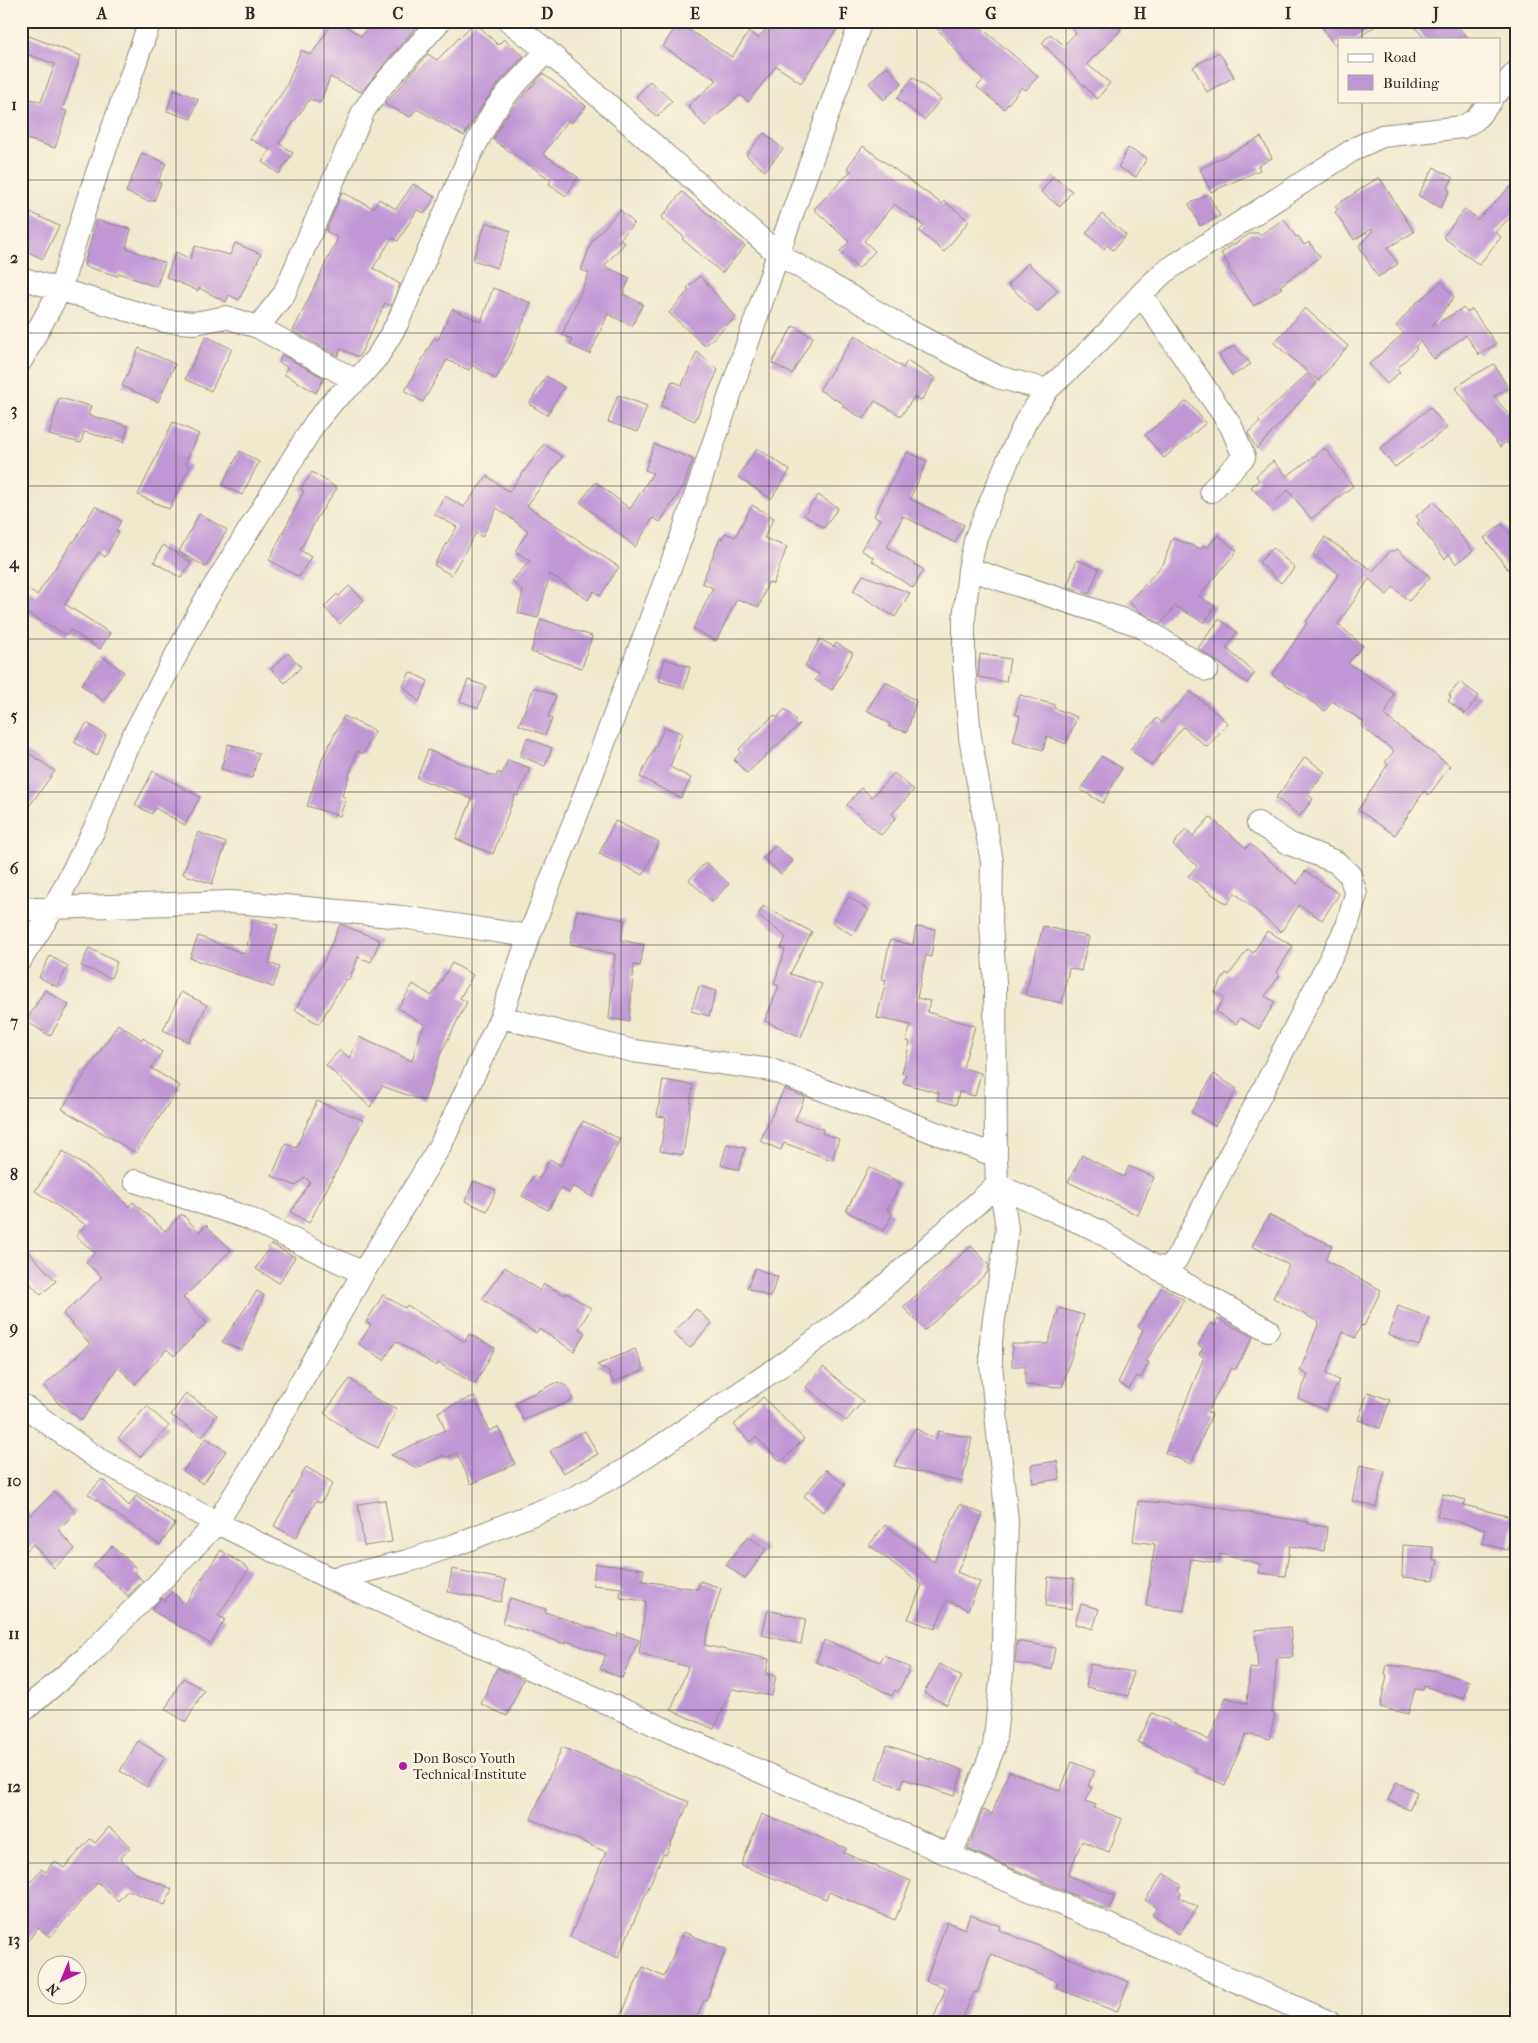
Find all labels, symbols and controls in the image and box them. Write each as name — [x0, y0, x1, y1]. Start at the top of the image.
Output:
text: A — [96, 4, 108, 23]
text: B — [245, 4, 255, 23]
text: C — [393, 4, 404, 23]
text: D — [541, 4, 553, 23]
text: E — [690, 4, 700, 23]
text: F — [838, 4, 848, 23]
text: G — [985, 4, 997, 23]
text: H — [1134, 4, 1147, 23]
text: I — [1285, 4, 1292, 23]
text: J — [1431, 4, 1439, 24]
legend — [1338, 38, 1500, 102]
text: Road — [1383, 48, 1417, 66]
text: Building — [1383, 74, 1440, 92]
text: 1 — [11, 95, 17, 114]
text: 2 — [10, 248, 18, 267]
text: 3 — [11, 400, 17, 420]
text: 4 — [8, 553, 20, 573]
text: 5 — [11, 706, 18, 725]
text: 6 — [10, 859, 19, 878]
text: 7 — [9, 1012, 18, 1031]
text: 8 — [10, 1165, 18, 1184]
text: 9 — [9, 1318, 18, 1338]
text: 10 — [7, 1471, 21, 1490]
text: 11 — [8, 1624, 20, 1643]
place label: Don Bosco Youth Technical Institute — [413, 1750, 527, 1783]
marker: Don Bosco Youth Technical Institute — [397, 1760, 409, 1772]
text: 12 — [7, 1777, 21, 1796]
text: 13 — [8, 1930, 20, 1950]
north arrow — [38, 1956, 88, 2006]
text: N — [43, 1979, 63, 1999]

